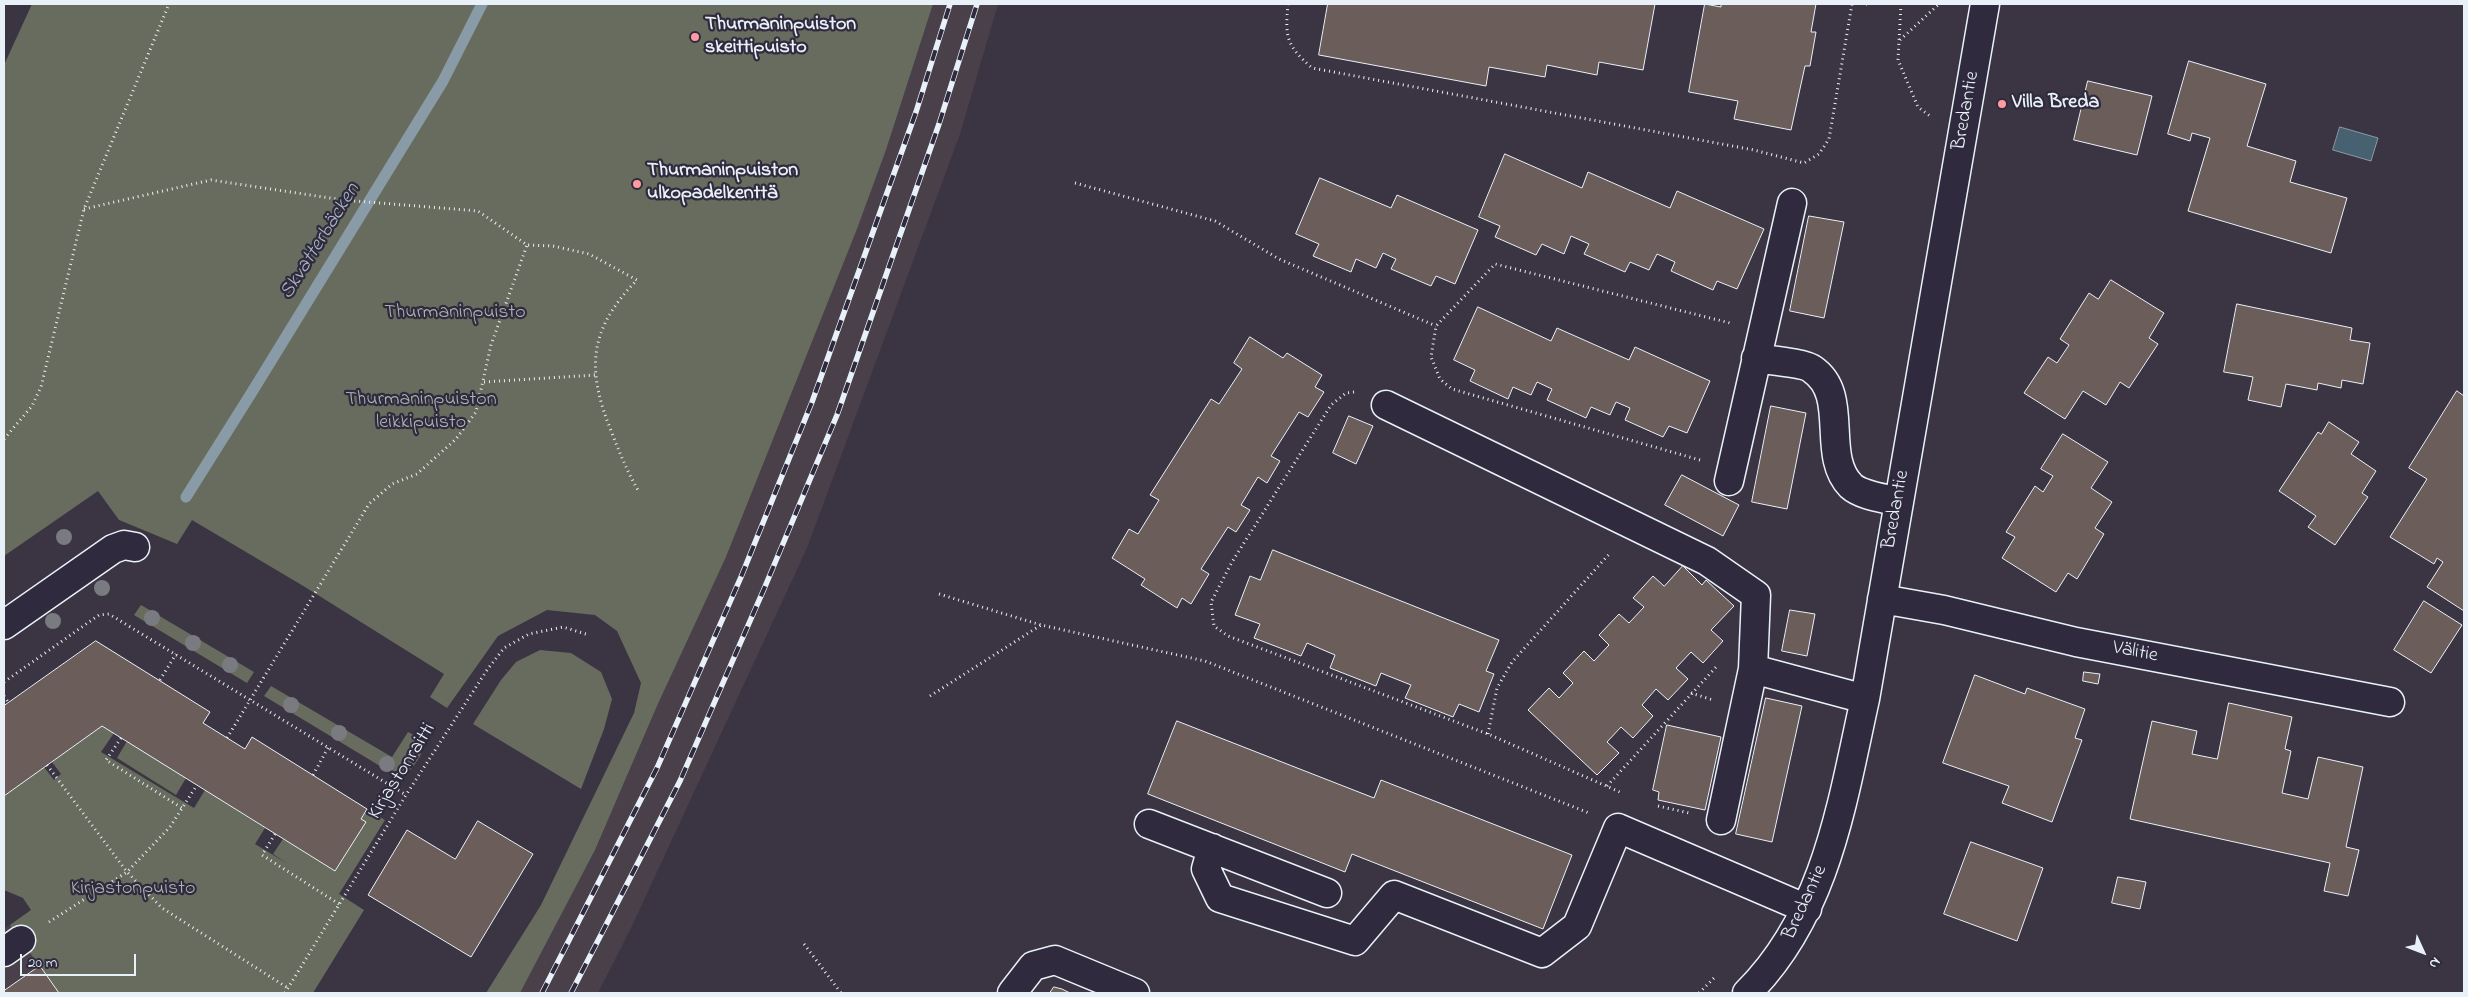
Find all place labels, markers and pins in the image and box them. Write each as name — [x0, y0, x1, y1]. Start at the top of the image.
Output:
place label: Thurmaninpuiston skeittipuisto — [705, 14, 856, 61]
marker: Thurmaninpuiston skeittipuisto — [689, 31, 701, 43]
place label: Villa Breda — [2012, 92, 2099, 116]
marker: Villa Breda — [1996, 98, 2008, 110]
place label: Thurmaninpuiston ulkopadelkenttä — [647, 160, 798, 207]
marker: Thurmaninpuiston ulkopadelkenttä — [631, 178, 643, 190]

